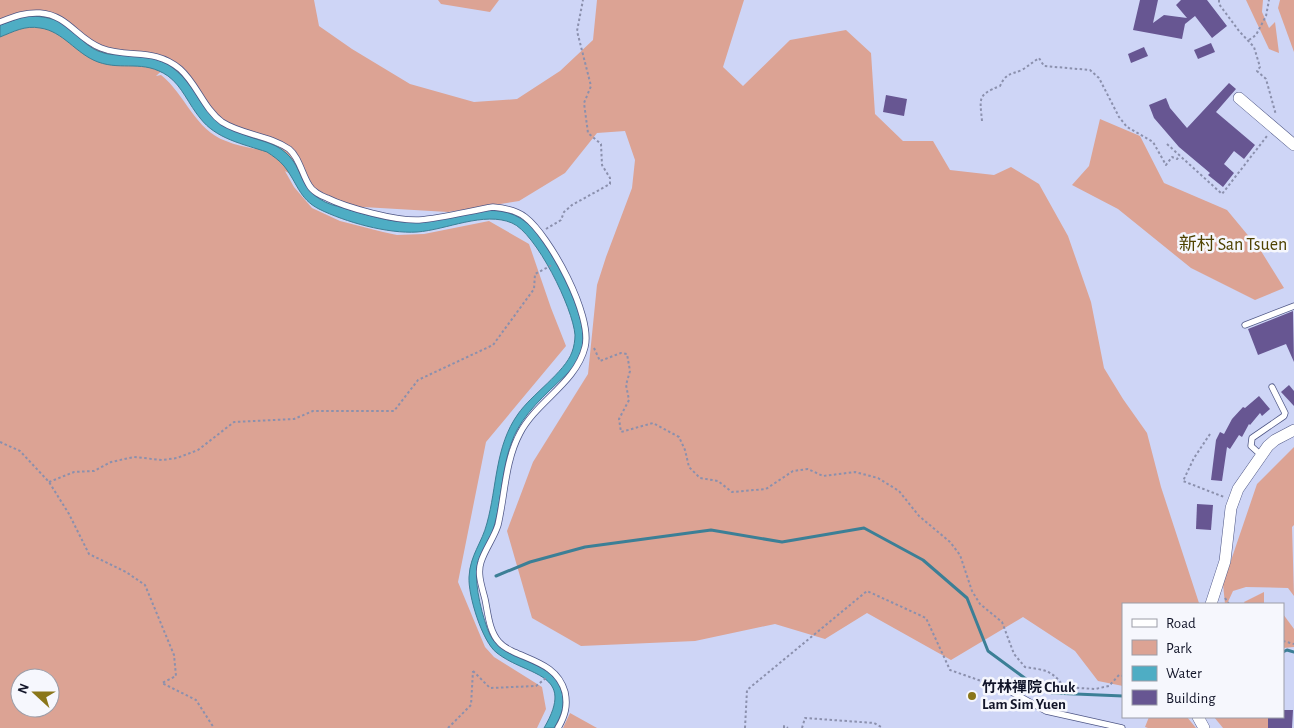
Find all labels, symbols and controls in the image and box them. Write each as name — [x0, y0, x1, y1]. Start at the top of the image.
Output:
district label: 新村 San Tsuen — [1179, 234, 1287, 254]
legend — [1122, 603, 1284, 718]
text: Road — [1166, 616, 1196, 631]
text: Park — [1166, 641, 1192, 656]
text: Water — [1166, 666, 1202, 681]
north arrow — [10, 668, 60, 718]
place label: 竹林禪院 Chuk Lam Sim Yuen — [982, 679, 1076, 712]
text: N — [16, 682, 32, 696]
marker: 竹林禪院 Chuk Lam Sim Yuen — [966, 690, 978, 702]
text: Building — [1166, 691, 1216, 706]

